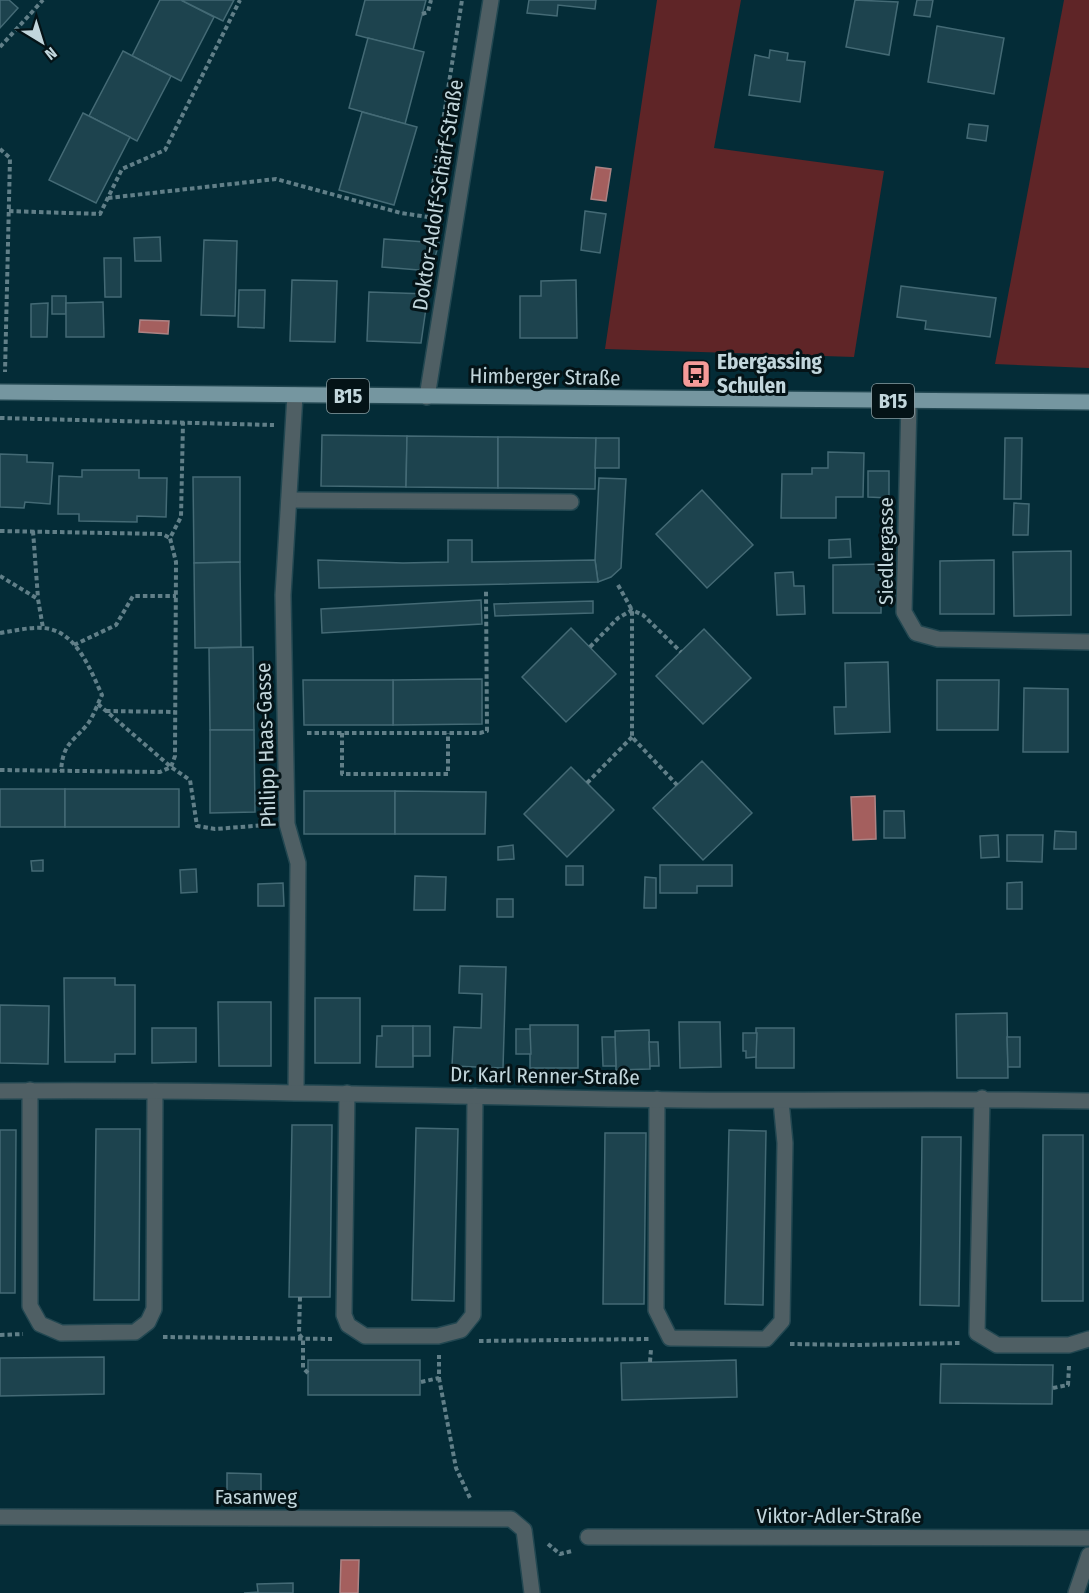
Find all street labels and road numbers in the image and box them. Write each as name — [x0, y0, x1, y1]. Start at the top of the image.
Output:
street label: Doktor-Adolf-Schärf-Straße — [407, 78, 469, 312]
street label: Himberger Straße — [469, 363, 621, 391]
road number: B15 — [327, 379, 369, 413]
road number: B15 — [872, 384, 914, 418]
street label: Siedlergasse — [873, 497, 899, 605]
street label: Philipp Haas-Gasse — [250, 662, 282, 828]
street label: Dr. Karl Renner-Straße — [450, 1061, 640, 1091]
street label: Fasanweg — [215, 1484, 297, 1510]
street label: Viktor-Adler-Straße — [756, 1503, 922, 1529]

